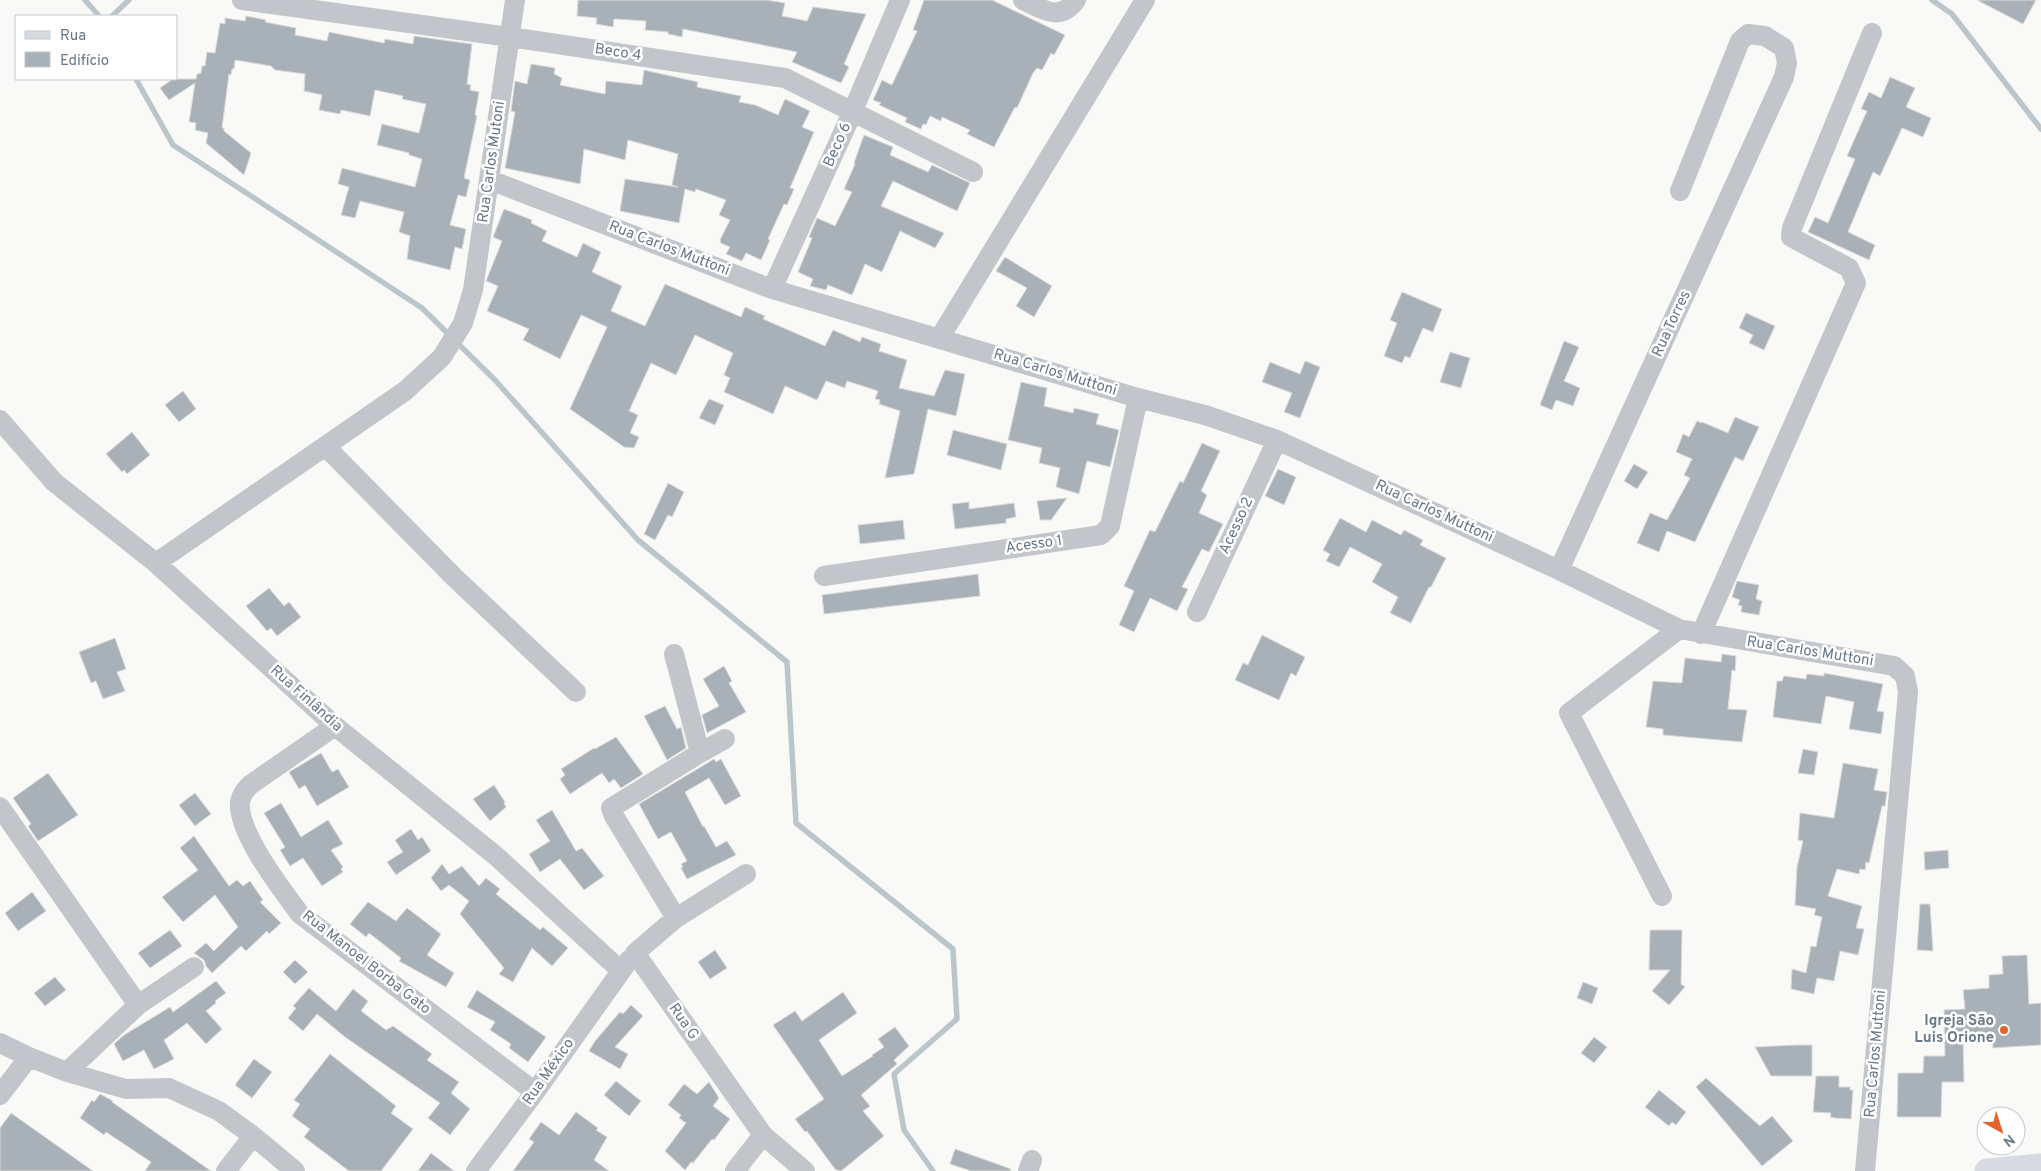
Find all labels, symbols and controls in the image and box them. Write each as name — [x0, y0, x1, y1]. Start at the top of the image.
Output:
legend — [15, 15, 178, 80]
text: Rua — [60, 27, 86, 46]
street label: Beco 4 — [593, 40, 643, 66]
text: Edifício — [60, 52, 109, 71]
street label: Rua Carlos Mutoni — [474, 100, 510, 224]
street label: Beco 6 — [820, 120, 856, 170]
street label: Rua Carlos Muttoni — [606, 217, 732, 281]
street label: Rua Torres — [1648, 288, 1696, 360]
street label: Rua Carlos Muttoni — [991, 345, 1119, 401]
street label: Rua Carlos Muttoni — [1372, 476, 1496, 548]
street label: Acesso 2 — [1216, 495, 1258, 557]
street label: Acesso 1 — [1004, 532, 1064, 558]
street label: Rua Carlos Muttoni — [1745, 633, 1875, 671]
street label: Rua Finlândia — [266, 661, 346, 737]
street label: Rua Manoel Borba Gato — [298, 907, 434, 1019]
street label: Rua Carlos Muttoni — [1861, 989, 1891, 1119]
street label: Rua G — [664, 1000, 702, 1044]
place label: Igreja São Luis Orione — [1914, 1012, 1994, 1048]
marker: Igreja São Luis Orione — [1998, 1024, 2010, 1036]
street label: Rua México — [519, 1035, 579, 1109]
north arrow — [1976, 1106, 2026, 1156]
text: N — [1999, 1130, 2017, 1150]

